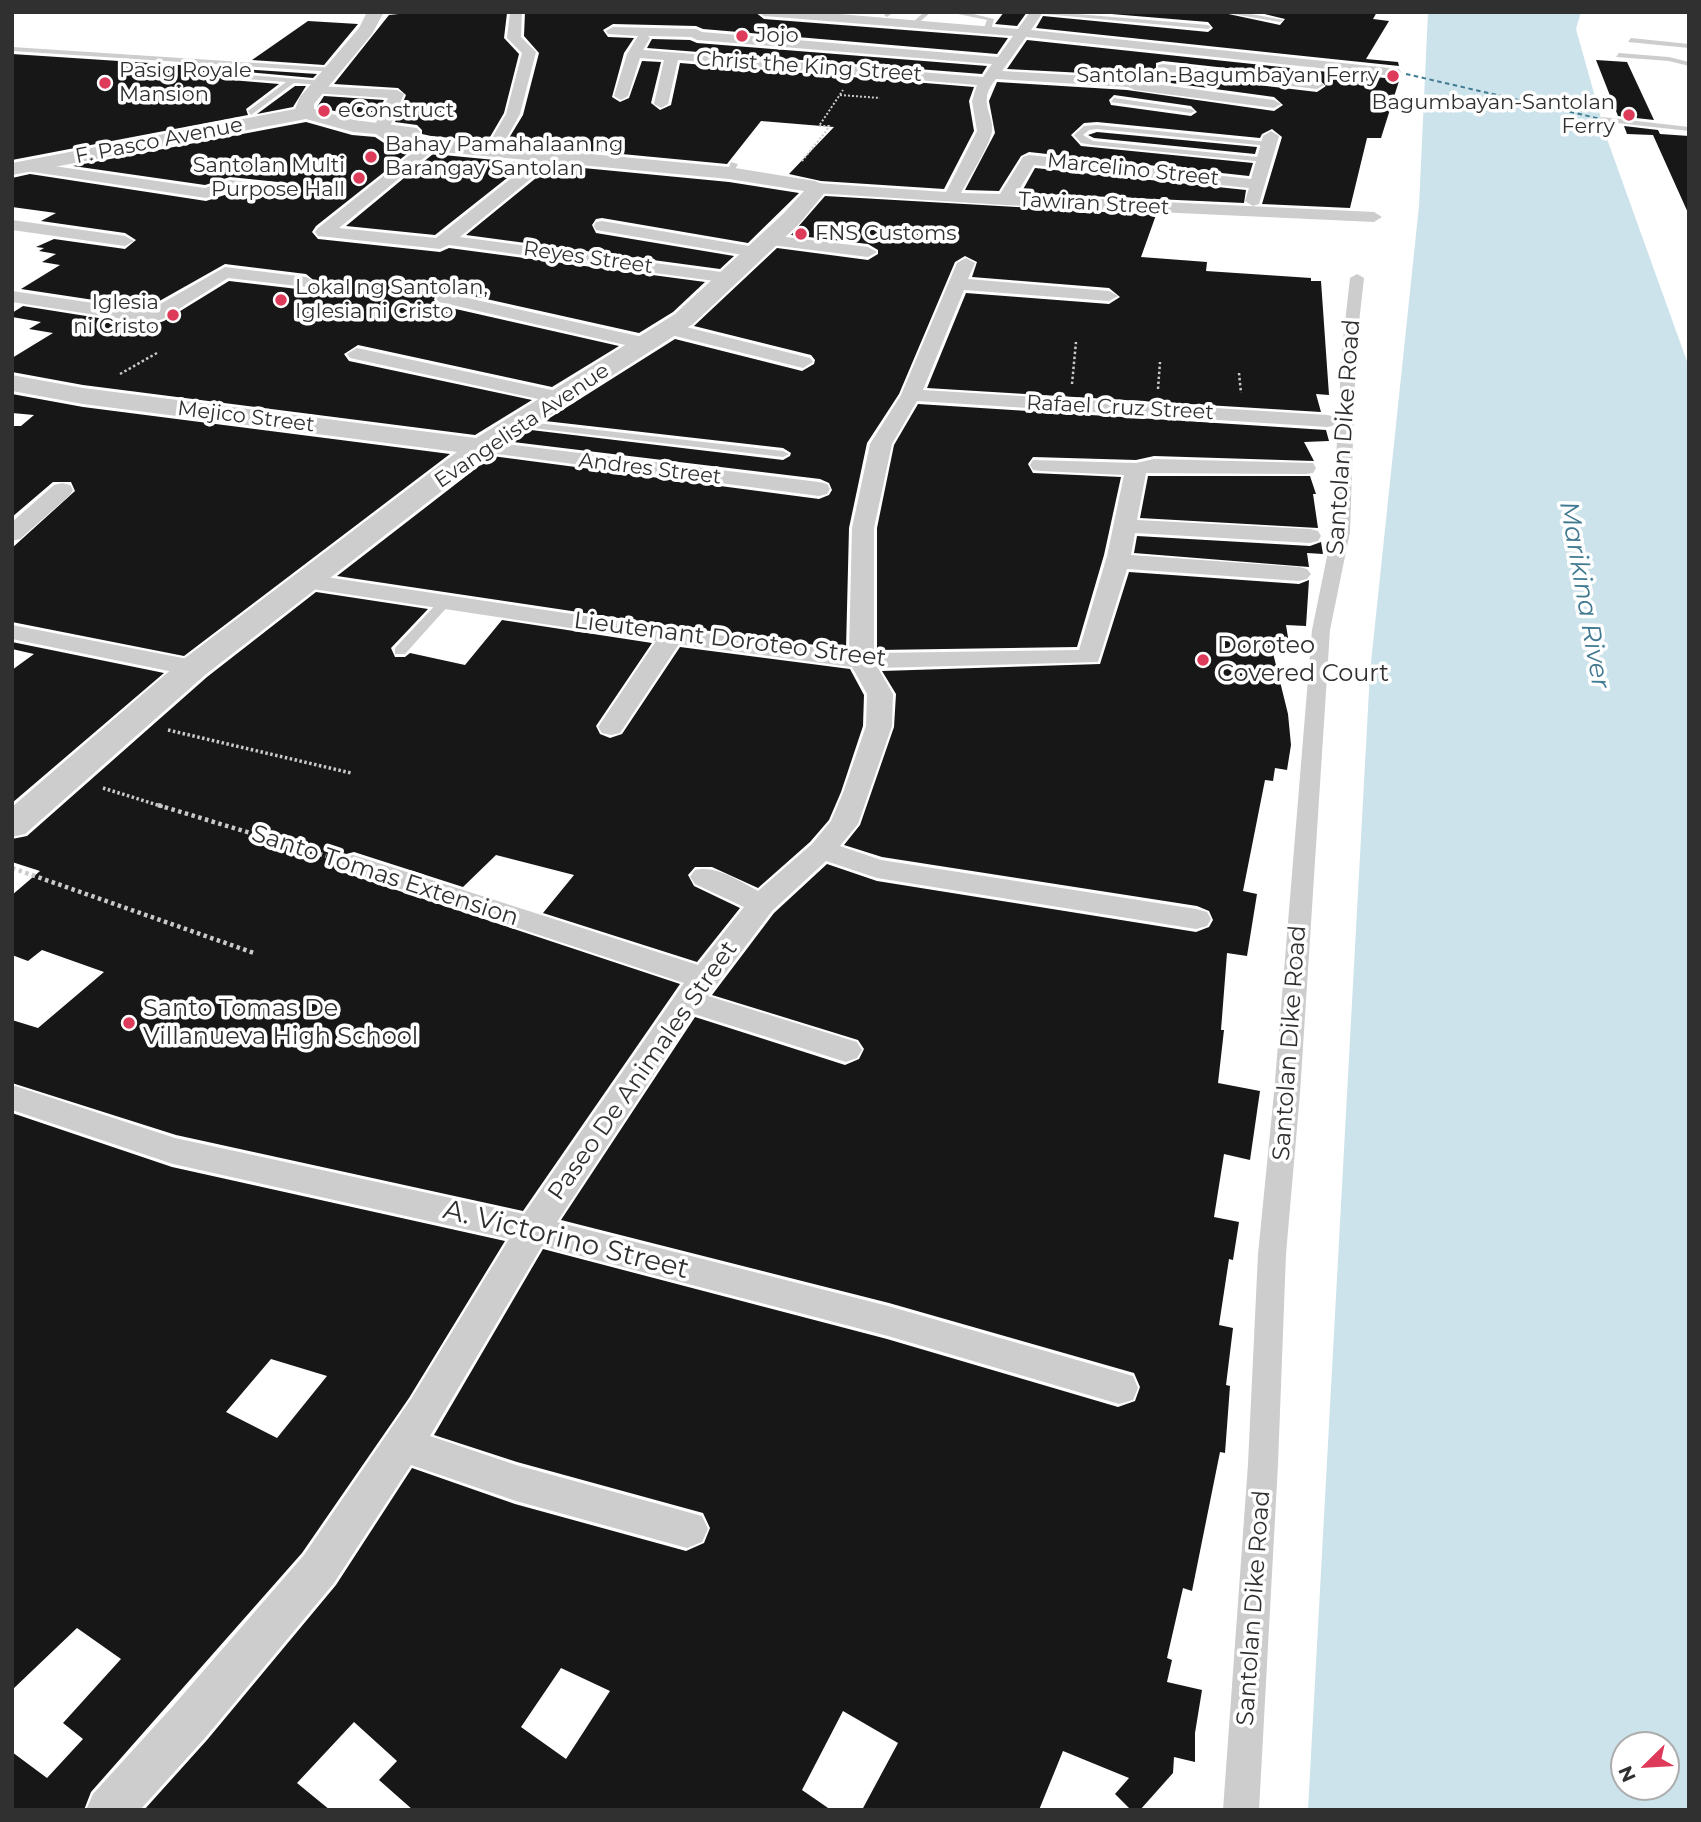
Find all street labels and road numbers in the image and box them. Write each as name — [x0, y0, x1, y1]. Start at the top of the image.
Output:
street label: Christ the King Street — [695, 47, 923, 87]
street label: F. Pasco Avenue — [73, 112, 245, 170]
street label: Marcelino Street — [1046, 148, 1220, 192]
street label: Tawiran Street — [1018, 187, 1170, 221]
street label: Reyes Street — [522, 236, 654, 280]
street label: Santolan Dike Road — [1321, 318, 1367, 556]
street label: Evangelista Avenue — [430, 358, 614, 494]
street label: Rafael Cruz Street — [1026, 391, 1214, 425]
street label: Mejico Street — [176, 396, 316, 438]
street label: Andres Street — [577, 448, 723, 490]
street label: Lieutenant Doroteo Street — [572, 607, 888, 673]
street label: Santo Tomas Extension — [248, 819, 522, 933]
street label: Santolan Dike Road — [1267, 924, 1313, 1162]
street label: Paseo De Animales Street — [542, 936, 744, 1206]
street label: A. Victorino Street — [440, 1193, 692, 1287]
street label: Santolan Dike Road — [1231, 1489, 1277, 1727]

